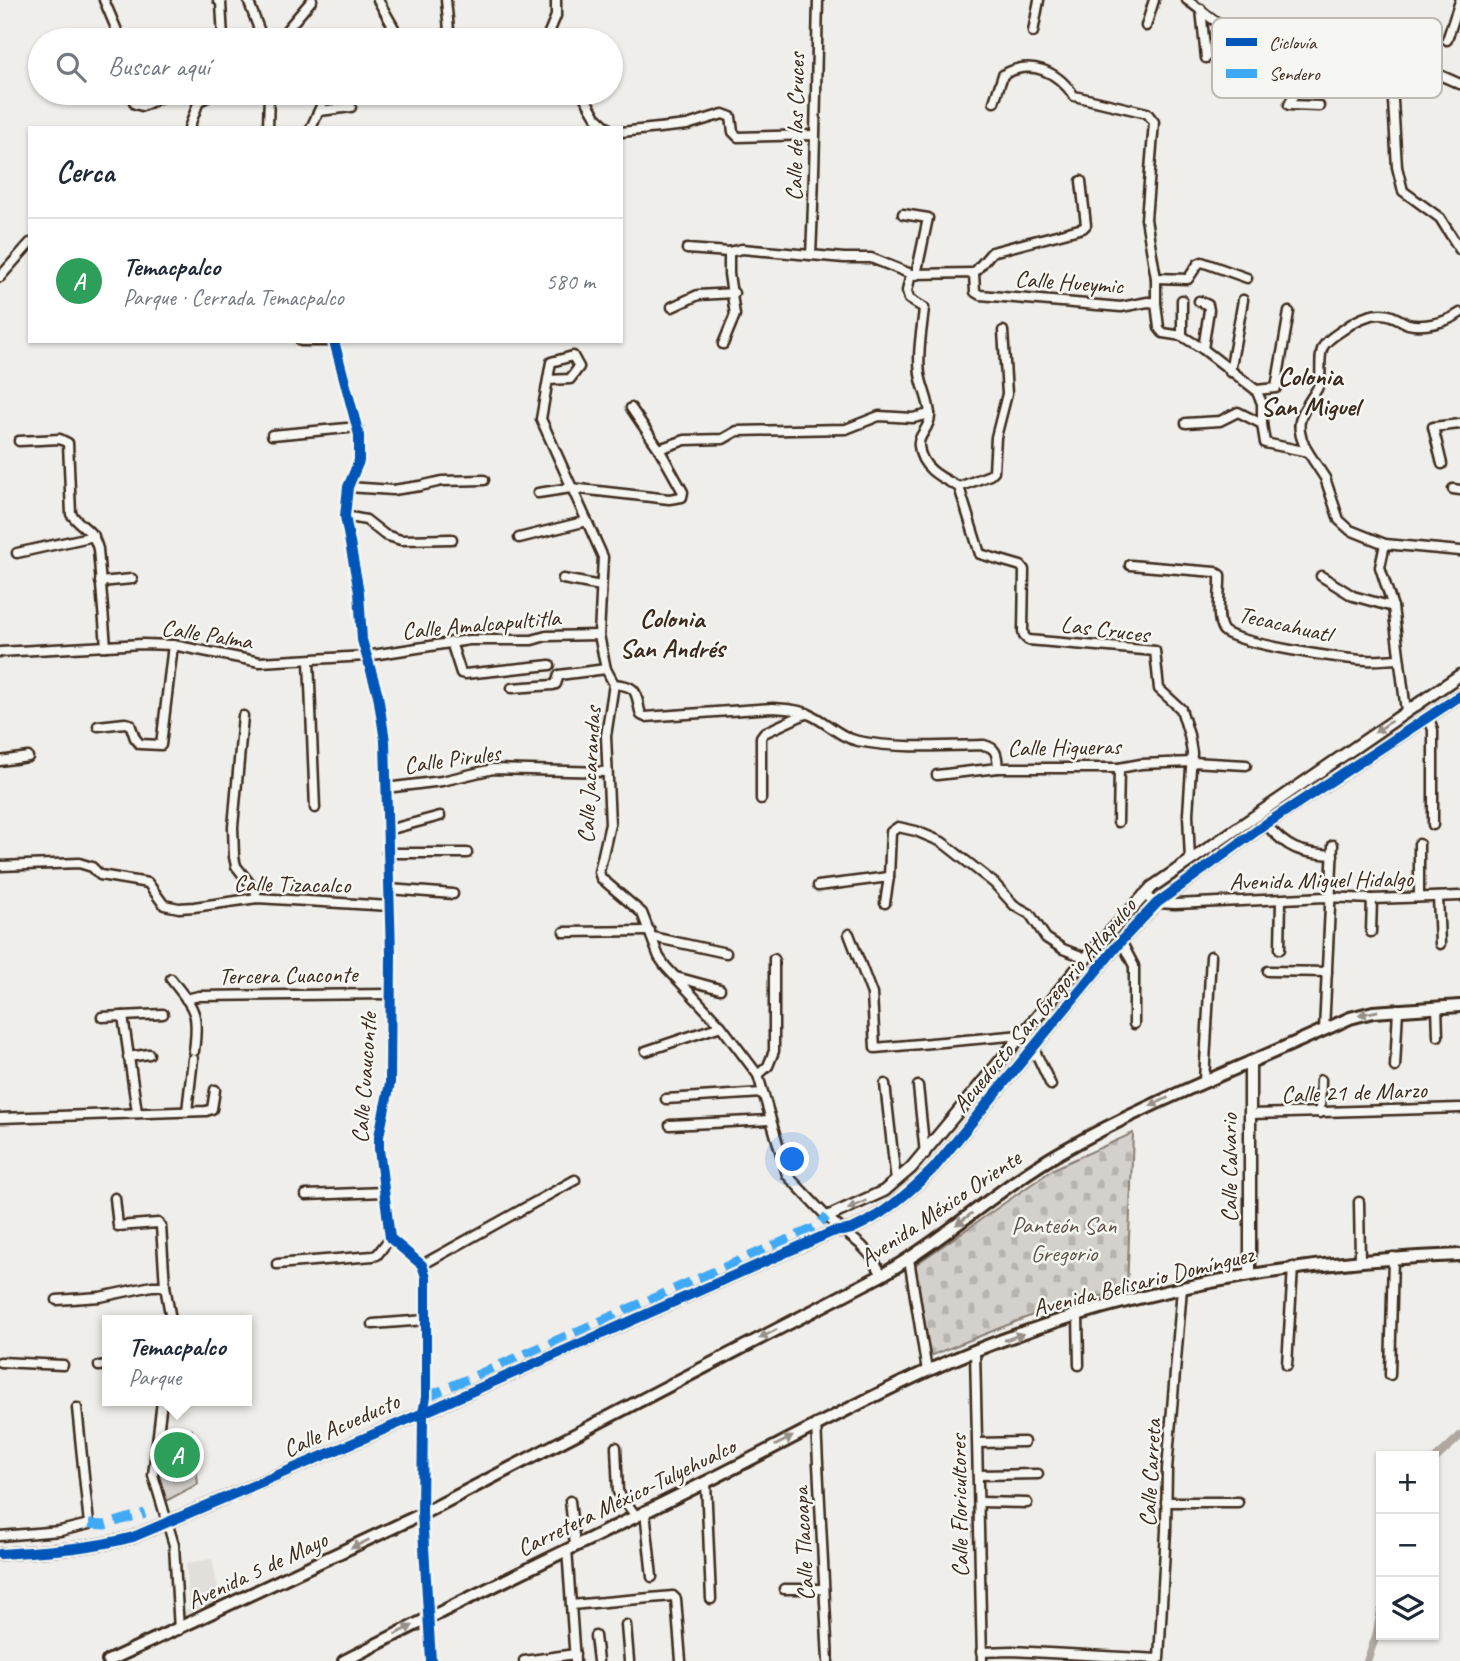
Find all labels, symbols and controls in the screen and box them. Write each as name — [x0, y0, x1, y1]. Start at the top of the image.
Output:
legend — [1212, 18, 1442, 98]
search box — [28, 28, 623, 105]
text: Ciclovía — [1269, 31, 1318, 55]
icon: search — [52, 48, 90, 86]
text: Buscar aquí — [108, 50, 210, 83]
street label: Calle de las Cruces — [779, 51, 811, 201]
text: Sendero — [1269, 62, 1321, 86]
text: Cerca — [56, 153, 114, 191]
text: Temacpalco — [123, 250, 220, 283]
street label: Calle Hueymic — [1014, 263, 1126, 301]
text: A — [73, 267, 85, 296]
text: 580 m — [546, 267, 595, 296]
text: Parque · Cerrada Temacpalco — [123, 283, 344, 312]
district label: Colonia San Miguel — [1261, 360, 1365, 423]
street label: Tecacahuatl — [1236, 599, 1338, 650]
street label: Calle Amalcapultitla — [401, 602, 563, 646]
district label: Colonia San Andrés — [619, 602, 727, 665]
street label: Las Cruces — [1059, 609, 1154, 650]
street label: Calle Palma — [159, 612, 256, 656]
street label: Calle Jacarandas — [570, 703, 608, 844]
one-way arrow — [1374, 720, 1392, 734]
street label: Calle Higueras — [1007, 731, 1123, 763]
street label: Calle Pirules — [402, 737, 504, 781]
street label: Avenida Miguel Hidalgo — [1229, 863, 1414, 897]
street label: Calle Tizacalco — [233, 868, 352, 900]
street label: Acueducto San Gregorio Atlapulco — [945, 890, 1144, 1118]
street label: Tercera Cuaconte — [218, 959, 360, 991]
one-way arrow — [1357, 1008, 1379, 1019]
street label: Calle Cuaucontle — [344, 1009, 384, 1144]
street label: Calle 21 de Marzo — [1281, 1074, 1429, 1110]
one-way arrow — [1149, 1097, 1169, 1108]
street label: Calle Calvario — [1214, 1112, 1244, 1222]
your location — [775, 1142, 809, 1176]
street label: Avenida México Oriente — [854, 1142, 1028, 1273]
one-way arrow — [846, 1199, 867, 1210]
park label: Panteón San Gregorio — [1012, 1210, 1117, 1268]
one-way arrow — [956, 1212, 974, 1227]
street label: Avenida Belisario Domínguez — [1030, 1239, 1258, 1323]
popup — [102, 1315, 252, 1406]
one-way arrow — [759, 1328, 778, 1340]
text: Temacpalco — [128, 1330, 226, 1363]
one-way arrow — [1004, 1331, 1025, 1342]
text: Parque — [128, 1363, 181, 1392]
street label: Calle Acueducto — [278, 1385, 405, 1464]
street label: Calle Carreta — [1132, 1417, 1168, 1528]
pin: A — [154, 1429, 200, 1481]
street label: Carretera México-Tulyehualco — [512, 1430, 742, 1563]
street label: Calle Floricultores — [943, 1432, 975, 1578]
one-way arrow — [774, 1436, 794, 1448]
map controls — [1376, 1451, 1439, 1640]
button: + — [1376, 1451, 1439, 1514]
street label: Calle Tlacoapa — [785, 1484, 821, 1602]
button: − — [1376, 1514, 1439, 1577]
street label: Avenida 5 de Mayo — [182, 1524, 333, 1616]
one-way arrow — [350, 1538, 371, 1549]
button: layers — [1376, 1577, 1439, 1640]
one-way arrow — [394, 1624, 414, 1635]

